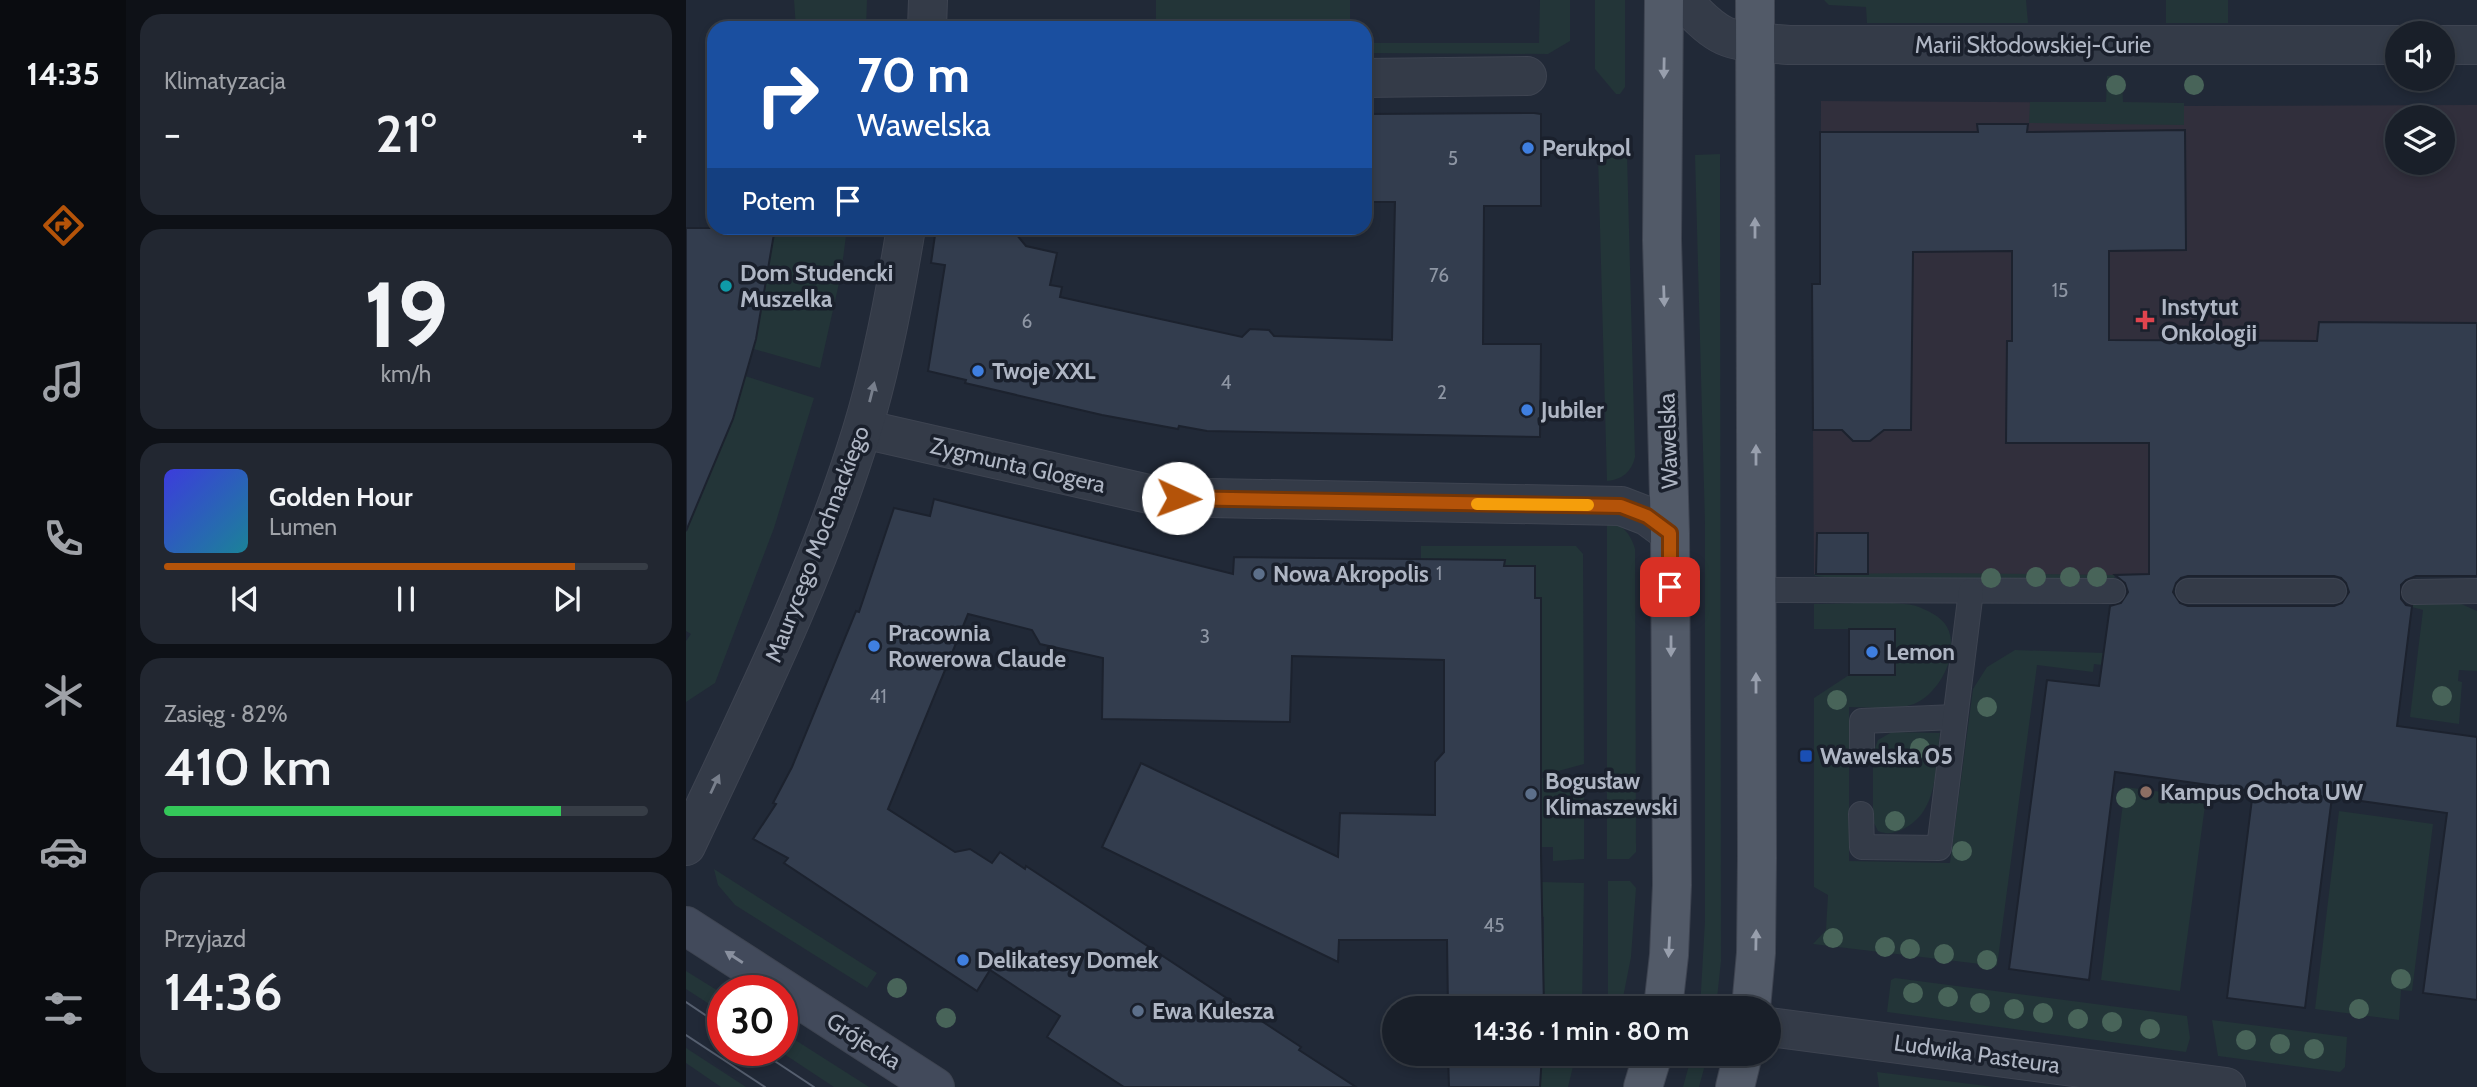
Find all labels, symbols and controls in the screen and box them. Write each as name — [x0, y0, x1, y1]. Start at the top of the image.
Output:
map controls — [2385, 21, 2455, 175]
button: sound — [2385, 21, 2455, 91]
street label: Marii Skłodowskiej-Curie — [1915, 31, 2151, 59]
text: 70 m — [857, 45, 970, 104]
icon: right — [742, 49, 833, 140]
text: 14:35 — [26, 54, 100, 93]
one-way arrow — [1658, 57, 1670, 79]
text: Klimatyzacja — [164, 67, 286, 95]
text: 21° — [376, 102, 436, 165]
text: Wawelska — [857, 105, 991, 144]
button: layers — [2385, 105, 2455, 175]
text: − — [164, 110, 181, 157]
text: + — [631, 110, 648, 157]
place label: Perukpol — [1542, 134, 1631, 162]
marker: Perukpol — [1520, 140, 1536, 156]
house number: 5 — [1448, 147, 1458, 170]
icon: arrive — [829, 182, 867, 220]
text: Potem — [742, 185, 815, 217]
icon: directions — [39, 201, 88, 250]
one-way arrow — [1749, 217, 1761, 239]
text: 19 — [364, 259, 448, 370]
place label: Dom Studencki Muszelka — [740, 259, 893, 313]
house number: 76 — [1429, 264, 1449, 287]
marker: Dom Studencki Muszelka — [718, 278, 734, 294]
house number: 15 — [2052, 279, 2068, 302]
one-way arrow — [1658, 285, 1669, 307]
place label: Instytut Onkologii — [2161, 293, 2257, 347]
house number: 6 — [1022, 310, 1032, 333]
marker: Instytut Onkologii — [2135, 310, 2155, 330]
icon: music — [39, 357, 88, 406]
place label: Twoje XXL — [992, 357, 1096, 385]
text: km/h — [381, 360, 431, 388]
marker: Twoje XXL — [970, 363, 986, 379]
house number: 4 — [1221, 371, 1232, 394]
one-way arrow — [867, 381, 878, 403]
house number: 2 — [1437, 381, 1447, 404]
street label: Wawelska — [1652, 392, 1684, 490]
place label: Jubiler — [1540, 396, 1604, 424]
marker: Jubiler — [1519, 402, 1535, 418]
street label: Maurycego Mochnackiego — [759, 422, 875, 666]
street label: Zygmunta Glogera — [928, 431, 1108, 499]
one-way arrow — [1750, 444, 1762, 466]
position arrow — [1141, 461, 1215, 535]
text: Golden Hour — [269, 481, 412, 513]
text: Lumen — [269, 513, 337, 541]
icon: phone — [39, 514, 88, 563]
pin — [1640, 557, 1700, 617]
place label: Nowa Akropolis — [1273, 560, 1429, 588]
house number: 1 — [1436, 562, 1442, 585]
marker: Nowa Akropolis — [1251, 566, 1267, 582]
icon: arrive — [1651, 568, 1689, 606]
icon: previous — [226, 580, 264, 618]
icon: pause — [387, 580, 425, 618]
icon: next — [548, 580, 586, 618]
place label: Pracownia Rowerowa Claude — [888, 619, 1066, 673]
house number: 3 — [1200, 625, 1210, 648]
one-way arrow — [1665, 635, 1677, 657]
marker: Pracownia Rowerowa Claude — [866, 638, 882, 654]
place label: Lemon — [1886, 638, 1955, 666]
marker: Lemon — [1864, 644, 1880, 660]
icon: climate — [39, 671, 88, 720]
one-way arrow — [1750, 672, 1762, 694]
house number: 41 — [869, 685, 887, 708]
text: Zasięg · 82% — [164, 700, 288, 728]
text: 410 km — [164, 735, 332, 798]
place label: Wawelska 05 — [1820, 742, 1953, 770]
marker: Wawelska 05 — [1798, 748, 1814, 764]
place label: Bogusław Klimaszewski — [1545, 767, 1678, 821]
one-way arrow — [709, 774, 721, 794]
place label: Kampus Ochota UW — [2160, 778, 2364, 806]
marker: Kampus Ochota UW — [2138, 784, 2154, 800]
marker: Bogusław Klimaszewski — [1523, 786, 1539, 802]
icon: car — [39, 827, 88, 876]
house number: 45 — [1483, 914, 1505, 937]
text: Przyjazd — [164, 925, 246, 953]
one-way arrow — [1750, 929, 1762, 951]
one-way arrow — [1663, 936, 1674, 958]
place label: Delikatesy Domek — [977, 946, 1160, 974]
one-way arrow — [724, 951, 743, 964]
marker: Delikatesy Domek — [955, 952, 971, 968]
text: 14:36 — [164, 960, 283, 1023]
speed limit sign: 30 — [707, 975, 798, 1066]
icon: filters — [39, 984, 88, 1033]
place label: Ewa Kulesza — [1152, 997, 1275, 1025]
marker: Ewa Kulesza — [1130, 1003, 1146, 1019]
street label: Grójecka — [821, 1007, 907, 1075]
text: 14:36 · 1 min · 80 m — [1474, 1015, 1689, 1047]
street label: Ludwika Pasteura — [1892, 1029, 2062, 1079]

